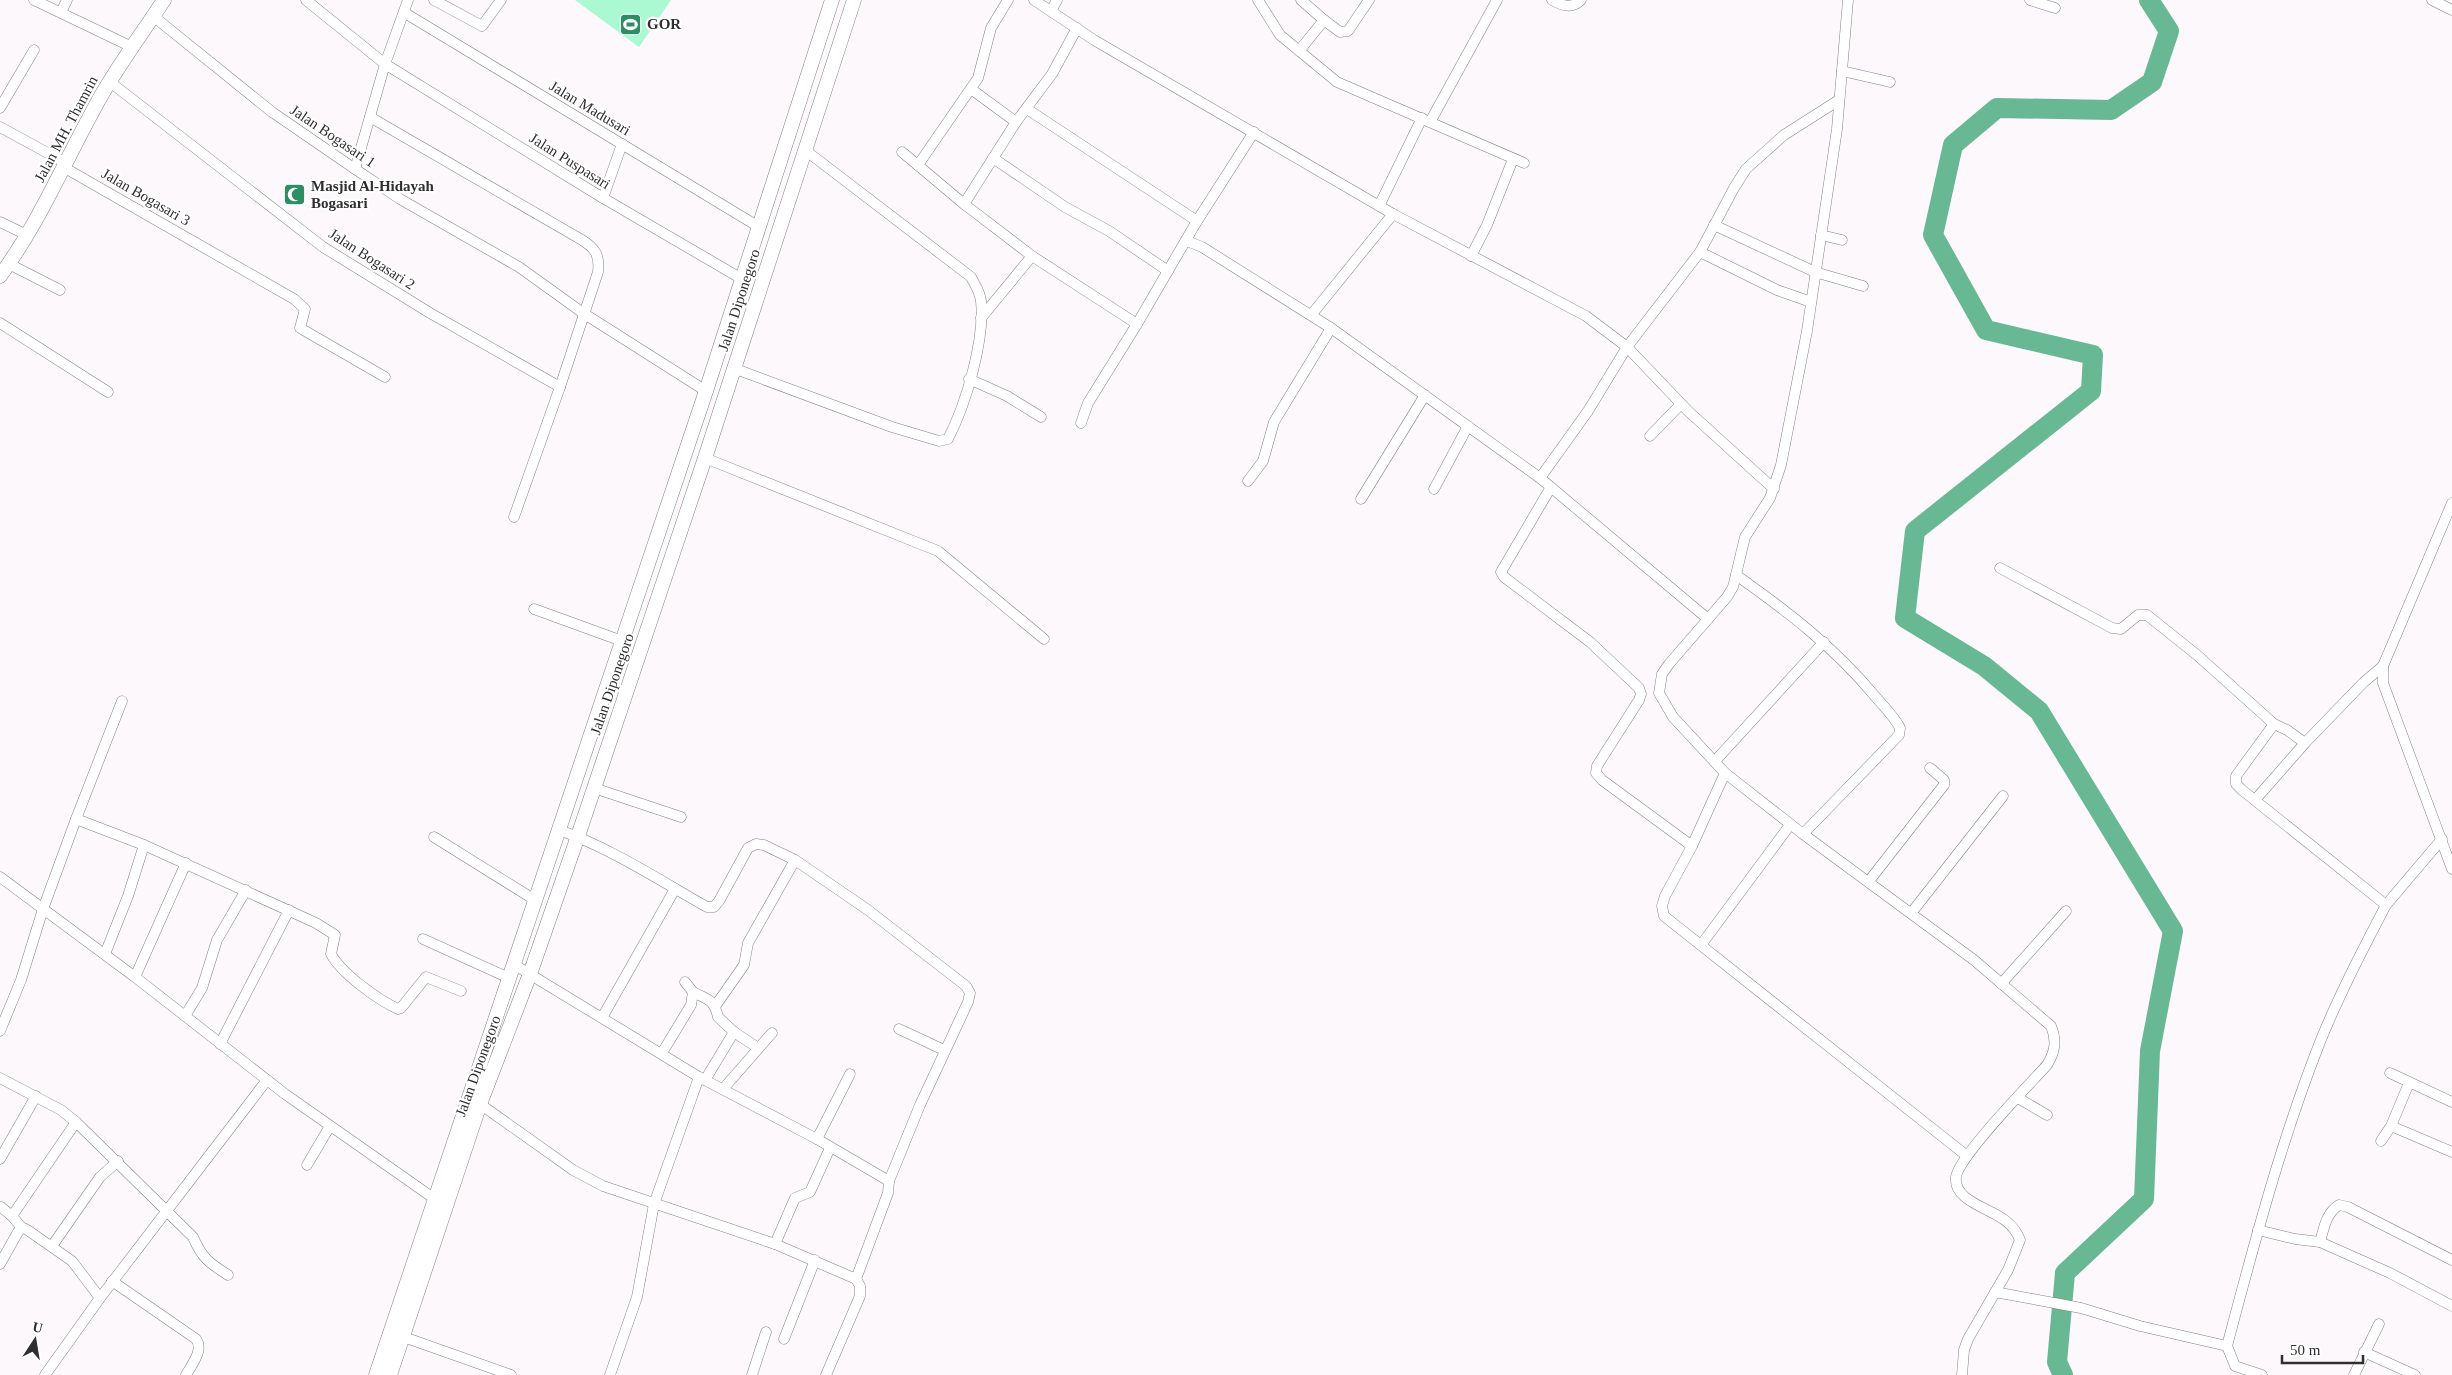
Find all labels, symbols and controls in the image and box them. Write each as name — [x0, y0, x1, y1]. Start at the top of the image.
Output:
sports icon: GOR — [619, 12, 643, 36]
place label: GOR — [647, 16, 681, 32]
street label: Jalan MH. Thamrin — [31, 73, 101, 185]
street label: Jalan Madusari — [547, 78, 633, 138]
street label: Jalan Bogasari 1 — [287, 102, 379, 170]
street label: Jalan Puspasari — [527, 130, 613, 192]
street label: Jalan Bogasari 3 — [99, 165, 193, 229]
place label: Masjid Al-Hidayah Bogasari — [311, 178, 435, 211]
mosque icon: Masjid Al-Hidayah Bogasari — [283, 183, 307, 207]
street label: Jalan Bogasari 2 — [326, 225, 418, 293]
street label: Jalan Diponegoro — [715, 247, 763, 353]
street label: Jalan Diponegoro — [587, 631, 637, 737]
street label: Jalan Diponegoro — [452, 1013, 504, 1119]
north arrow — [10, 1315, 60, 1365]
text: U — [31, 1319, 44, 1336]
scale bar — [2282, 1332, 2363, 1364]
text: 50 m — [2290, 1342, 2321, 1358]

